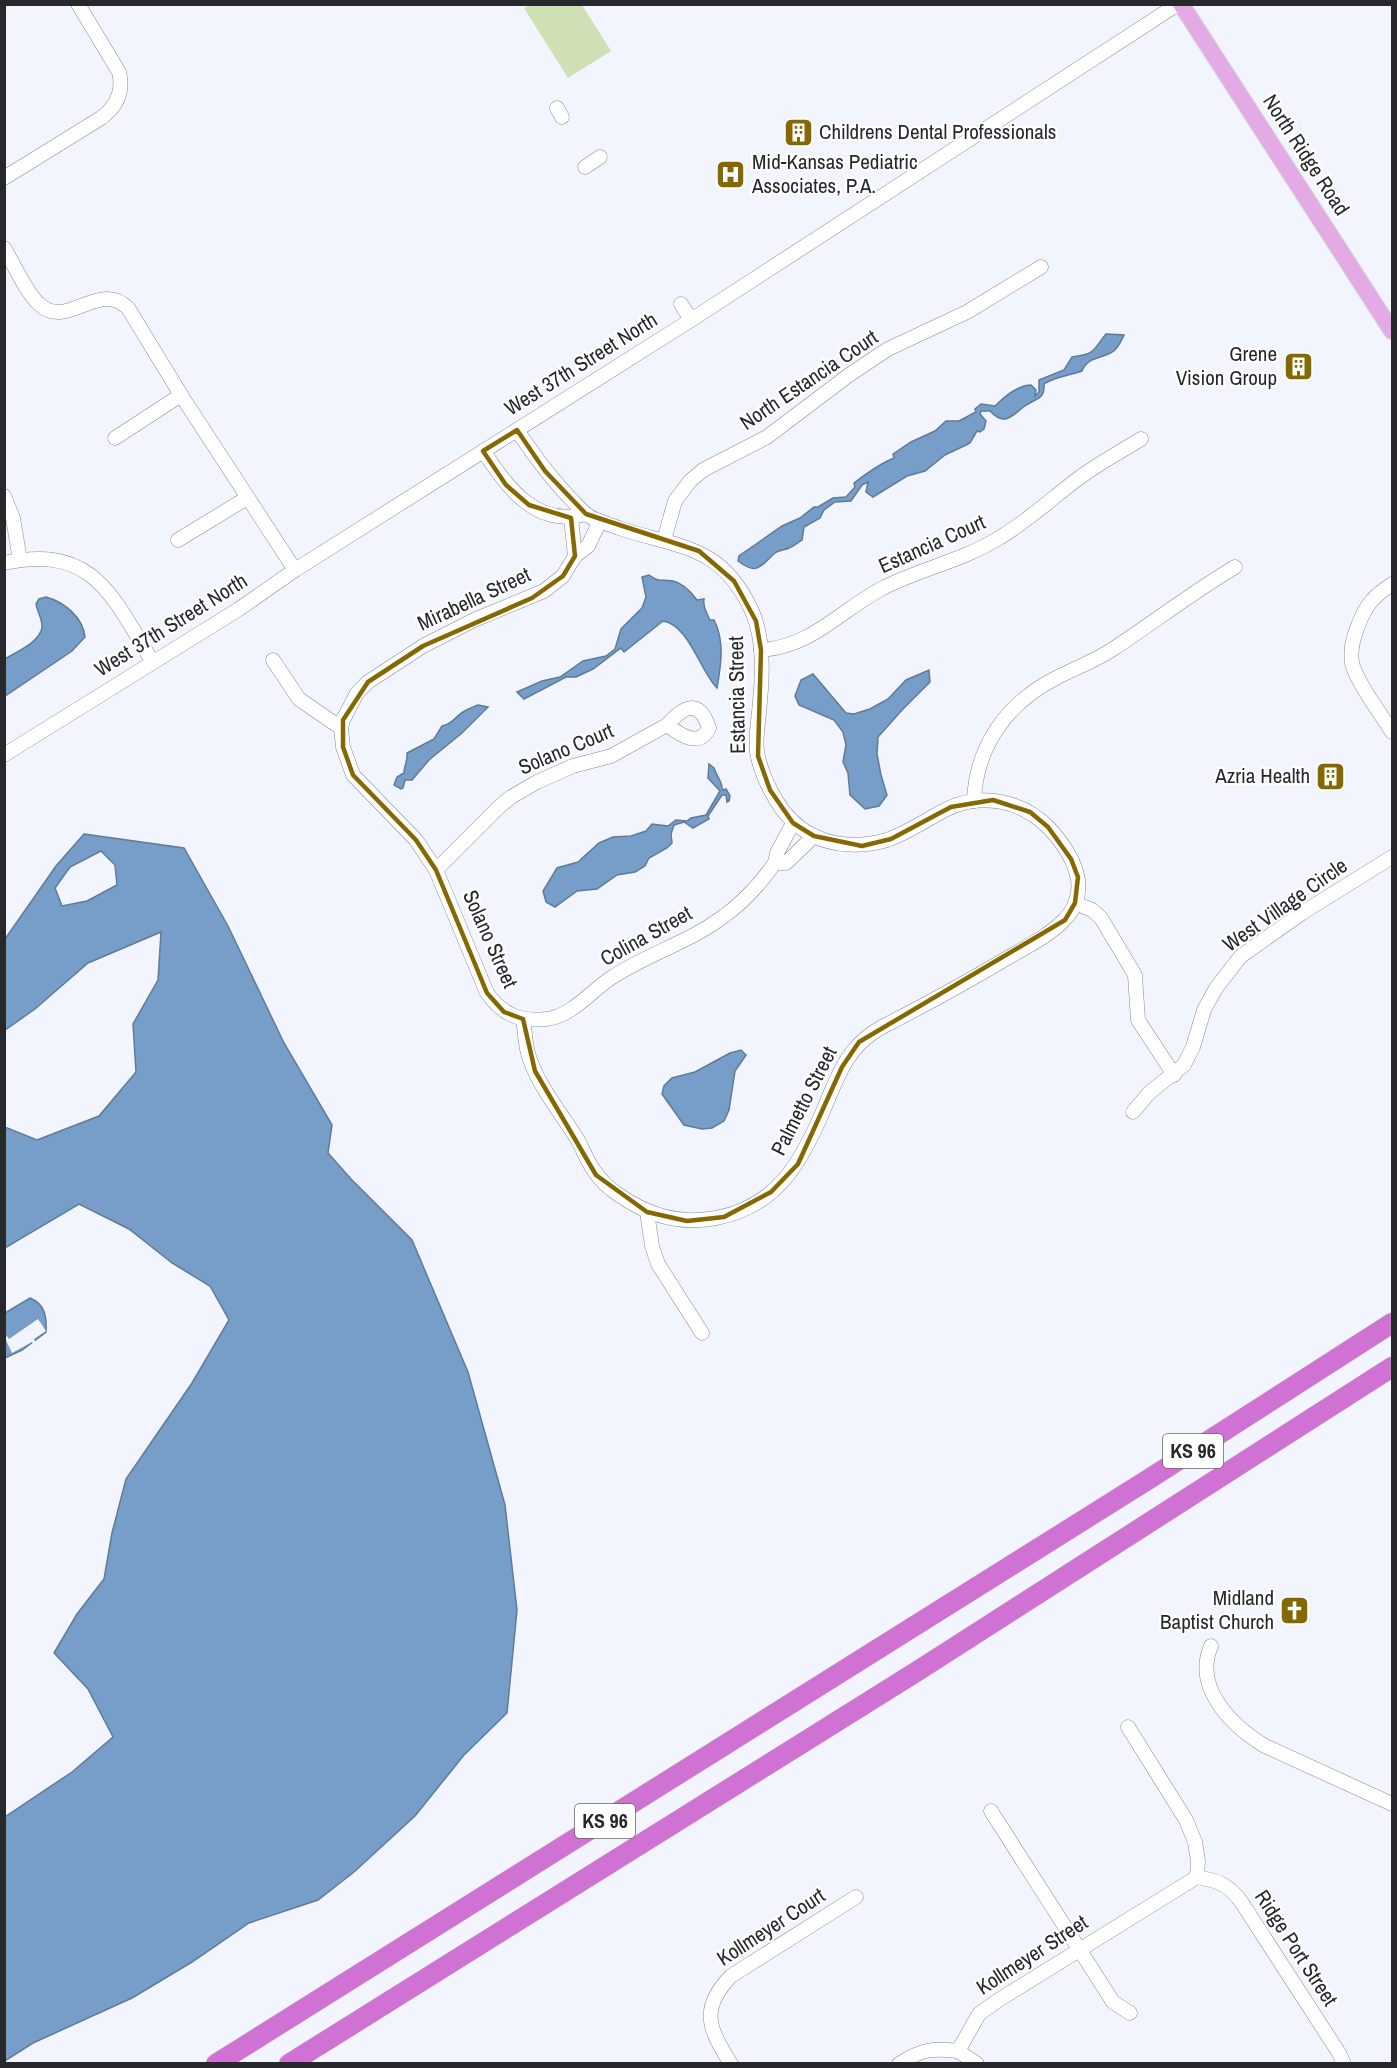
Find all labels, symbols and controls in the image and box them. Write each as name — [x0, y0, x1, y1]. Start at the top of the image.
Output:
street label: North Ridge Road — [1256, 89, 1356, 221]
building icon: Childrens Dental Professionals — [782, 116, 814, 148]
place label: Childrens Dental Professionals — [819, 117, 1056, 146]
place label: Mid-Kansas Pediatric Associates, P.A. — [751, 147, 918, 200]
hospital icon: Mid-Kansas Pediatric Associates, P.A. — [715, 158, 747, 190]
street label: West 37th Street North — [499, 305, 663, 422]
street label: North Estancia Court — [734, 322, 884, 437]
place label: Grene Vision Group — [1176, 339, 1277, 392]
building icon: Grene Vision Group — [1282, 350, 1314, 382]
street label: Estancia Court — [874, 507, 990, 580]
street label: Mirabella Street — [413, 560, 535, 637]
street label: West 37th Street North — [89, 566, 253, 683]
street label: Estancia Street — [721, 636, 752, 754]
street label: Solano Court — [514, 715, 618, 782]
building icon: Azria Health — [1315, 760, 1347, 792]
place label: Azria Health — [1214, 761, 1310, 790]
street label: West Village Circle — [1217, 851, 1353, 958]
street label: Solano Street — [456, 885, 525, 993]
street label: Colina Street — [595, 898, 697, 973]
street label: Palmetto Street — [764, 1041, 844, 1160]
road number: KS 96 — [1163, 1434, 1223, 1468]
place label: Midland Baptist Church — [1160, 1583, 1274, 1636]
church icon: Midland Baptist Church — [1279, 1594, 1311, 1626]
road number: KS 96 — [575, 1804, 635, 1838]
street label: Kollmeyer Court — [711, 1881, 831, 1972]
street label: Ridge Port Street — [1248, 1884, 1345, 2012]
street label: Kollmeyer Street — [970, 1908, 1093, 2001]

